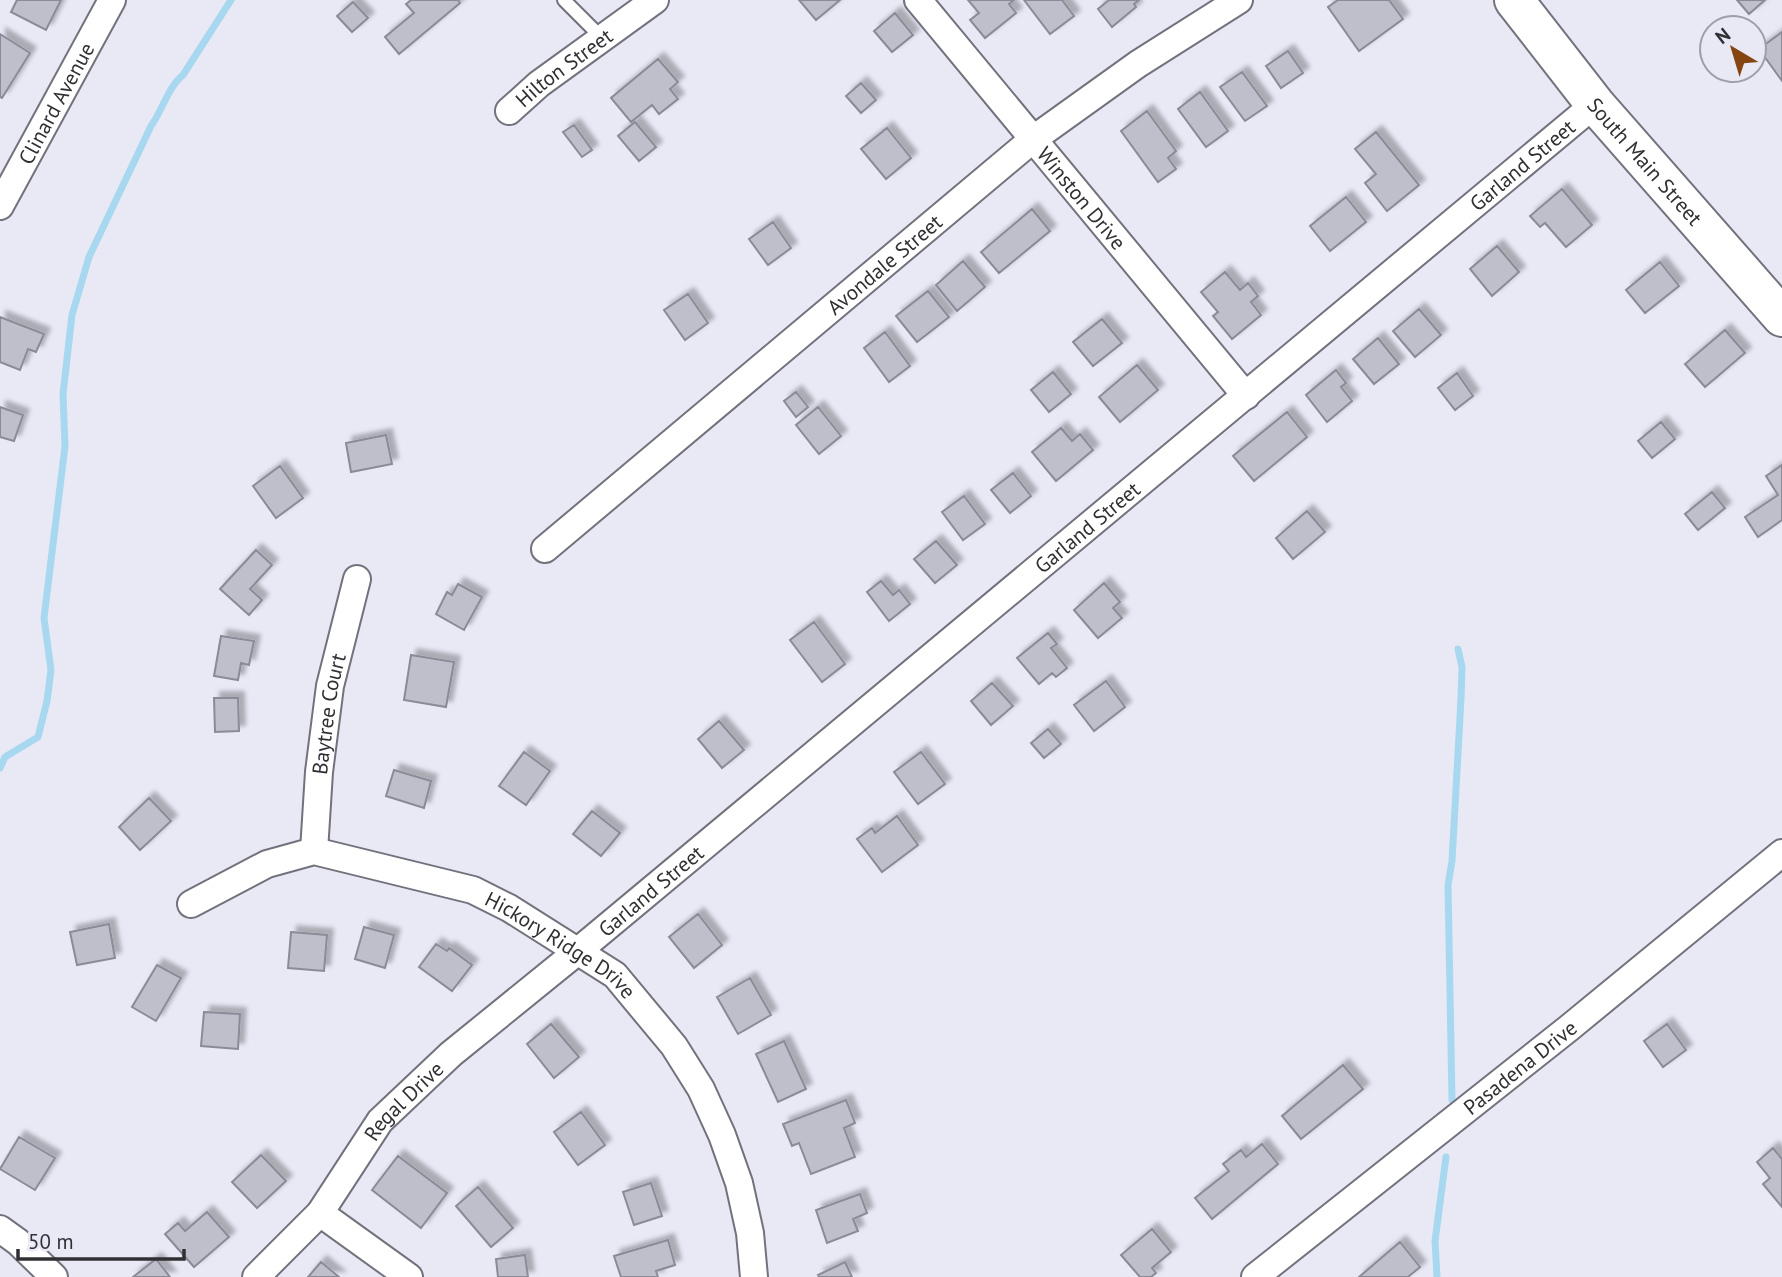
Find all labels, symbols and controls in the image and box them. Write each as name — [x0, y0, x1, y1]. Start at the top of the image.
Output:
north arrow — [1698, 14, 1768, 84]
street label: Hilton Street — [509, 22, 617, 113]
text: N — [1710, 22, 1735, 49]
street label: Clinard Avenue — [12, 38, 100, 169]
street label: South Main Street — [1582, 92, 1709, 231]
street label: Garland Street — [1464, 113, 1580, 216]
street label: Winston Drive — [1031, 141, 1132, 255]
street label: Avondale Street — [821, 208, 947, 320]
street label: Garland Street — [1029, 475, 1145, 579]
street label: Baytree Court — [305, 650, 351, 776]
street label: Garland Street — [592, 839, 709, 942]
street label: Hickory Ridge Drive — [481, 885, 642, 1004]
street label: Pasadena Drive — [1458, 1014, 1582, 1120]
street label: Regal Drive — [357, 1055, 449, 1146]
scale bar — [18, 1218, 184, 1262]
text: 50 m — [28, 1228, 74, 1255]

